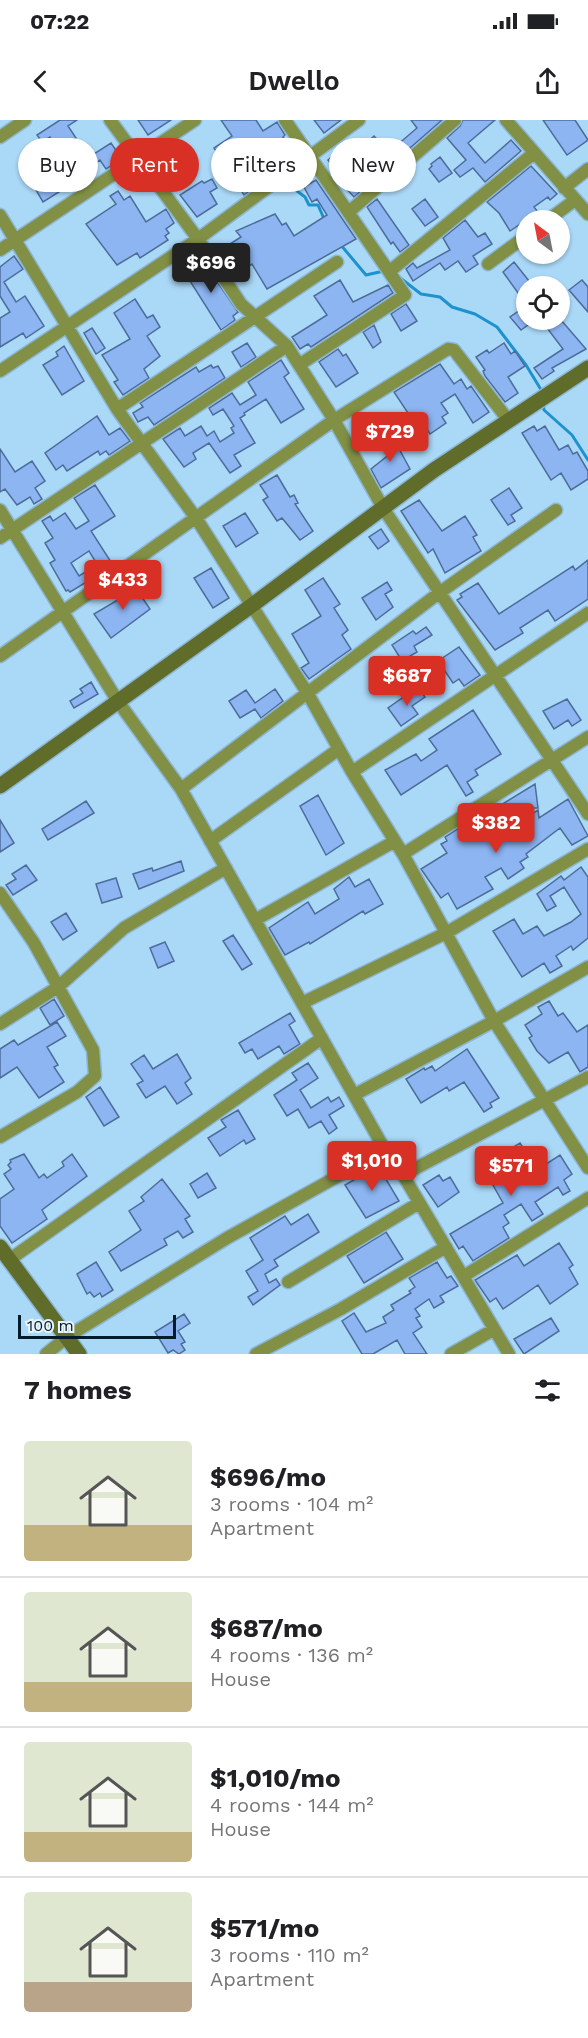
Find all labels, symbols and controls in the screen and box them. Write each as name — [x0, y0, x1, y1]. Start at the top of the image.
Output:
text: 07:22 — [30, 9, 89, 34]
icon: back — [24, 65, 57, 98]
text: Dwello — [248, 65, 340, 97]
icon: share — [531, 65, 564, 98]
chip: Buy — [18, 138, 98, 192]
chip: Rent — [110, 138, 199, 192]
chip: Filters — [211, 138, 317, 192]
chip: New — [329, 138, 416, 192]
north arrow — [516, 210, 570, 264]
map controls — [516, 210, 570, 330]
pin: $696 — [175, 243, 247, 294]
text: $696 — [186, 250, 236, 274]
button: locate — [516, 276, 570, 330]
pin: $729 — [354, 412, 426, 463]
text: $729 — [365, 419, 415, 443]
pin: $433 — [87, 560, 159, 611]
text: $433 — [98, 567, 148, 591]
pin: $687 — [371, 656, 443, 707]
text: $687 — [382, 663, 432, 687]
pin: $382 — [460, 803, 532, 854]
text: $382 — [471, 810, 521, 834]
pin: $1,010 — [323, 1141, 421, 1192]
pin: $571 — [475, 1146, 547, 1197]
text: $1,010 — [341, 1148, 403, 1172]
text: $571 — [489, 1153, 533, 1177]
scale bar — [18, 1312, 176, 1340]
text: 100 m — [27, 1316, 74, 1335]
icon: filters — [531, 1374, 564, 1407]
text: 7 homes — [24, 1375, 132, 1405]
text: $696/mo — [210, 1462, 326, 1492]
icon: home — [72, 1465, 144, 1537]
text: 3 rooms · 104 m² — [210, 1492, 373, 1516]
text: Apartment — [210, 1516, 314, 1540]
text: $687/mo — [210, 1613, 323, 1643]
icon: home — [72, 1616, 144, 1688]
text: 4 rooms · 136 m² — [210, 1643, 373, 1667]
text: House — [210, 1667, 271, 1691]
text: $1,010/mo — [210, 1763, 341, 1793]
icon: home — [72, 1766, 144, 1838]
text: 4 rooms · 144 m² — [210, 1793, 374, 1817]
text: House — [210, 1817, 271, 1841]
text: $571/mo — [210, 1913, 319, 1943]
icon: home — [72, 1916, 144, 1988]
text: 3 rooms · 110 m² — [210, 1943, 369, 1967]
text: Apartment — [210, 1967, 314, 1991]

